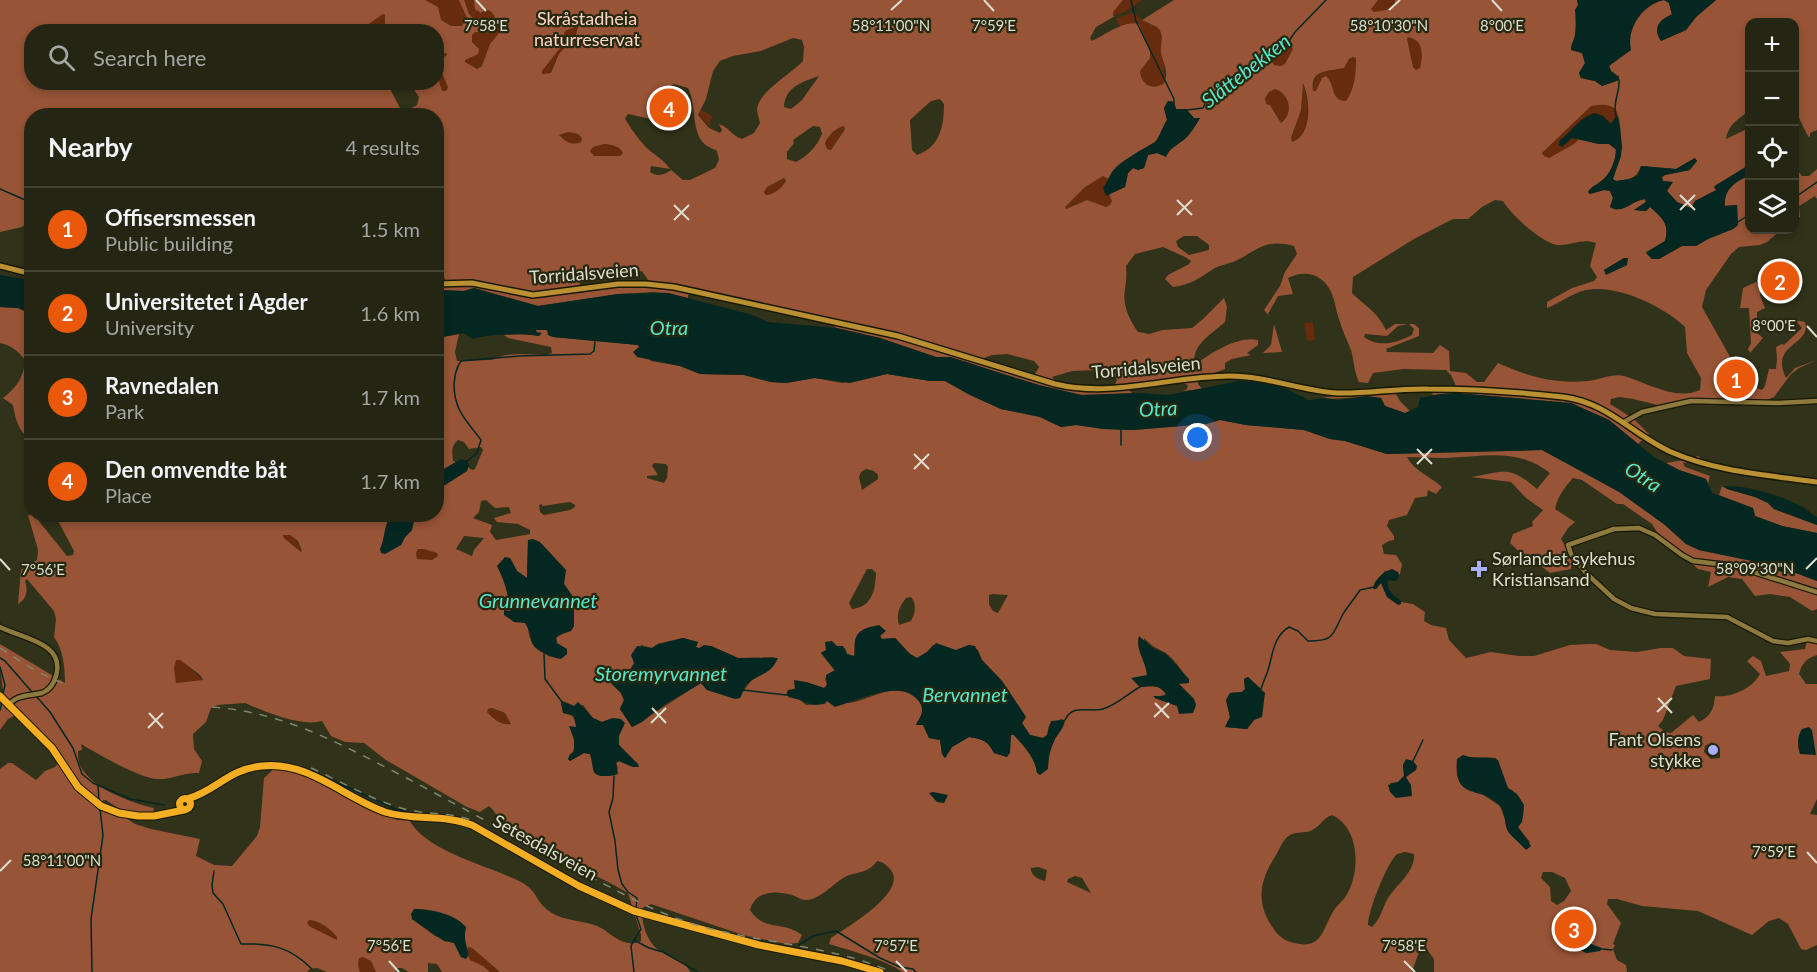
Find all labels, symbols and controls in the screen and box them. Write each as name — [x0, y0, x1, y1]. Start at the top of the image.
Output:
park label: Skråstadheia naturreservat — [534, 7, 640, 50]
text: 7°58'E — [464, 16, 508, 34]
text: 58°11'00"N — [852, 16, 930, 34]
text: 7°59'E — [972, 16, 1016, 34]
text: 58°10'30"N — [1350, 16, 1428, 34]
text: 8°00'E — [1480, 16, 1524, 34]
map controls — [1745, 18, 1799, 234]
button: + — [1745, 18, 1799, 72]
search box — [24, 24, 444, 90]
water label: Slåttebekken — [1196, 28, 1294, 112]
icon: search — [45, 41, 78, 74]
text: Search here — [93, 44, 206, 71]
button: − — [1745, 72, 1799, 126]
pin: 4 — [650, 86, 688, 130]
button: locate — [1745, 126, 1799, 180]
text: Nearby — [48, 131, 133, 163]
text: 4 results — [345, 135, 420, 159]
button: layers — [1745, 180, 1799, 234]
text: Offisersmessen — [105, 204, 256, 231]
text: 1 — [62, 217, 73, 241]
text: 1.5 km — [360, 217, 420, 241]
text: Public building — [105, 231, 233, 255]
street label: Torridalsveien — [529, 258, 639, 288]
pin: 2 — [1760, 258, 1800, 304]
text: Universitetet i Agder — [105, 288, 308, 315]
text: 2 — [62, 301, 73, 325]
text: 1.6 km — [360, 301, 420, 325]
text: University — [105, 315, 194, 339]
water label: Otra — [650, 315, 688, 339]
text: 8°00'E — [1752, 316, 1796, 334]
street label: Torridalsveien — [1090, 351, 1201, 383]
pin: 1 — [1716, 356, 1756, 401]
text: Ravnedalen — [105, 372, 219, 399]
text: 3 — [62, 385, 73, 409]
text: 1.7 km — [360, 385, 420, 409]
water label: Otra — [1138, 395, 1178, 421]
text: Park — [105, 399, 144, 423]
your location — [1183, 423, 1212, 452]
text: Den omvendte båt — [105, 456, 287, 483]
water label: Otra — [1621, 456, 1666, 497]
text: 4 — [62, 469, 73, 493]
text: 1.7 km — [360, 469, 420, 493]
text: Place — [105, 483, 152, 507]
place label: Sørlandet sykehus Kristiansand — [1492, 547, 1635, 590]
text: 58°09'30"N — [1716, 559, 1794, 577]
text: 7°56'E — [21, 560, 65, 578]
marker: Sørlandet sykehus Kristiansand — [1470, 560, 1488, 578]
water label: Grunnevannet — [479, 588, 597, 612]
water label: Storemyrvannet — [595, 661, 727, 685]
water label: Bervannet — [922, 682, 1008, 706]
place label: Fant Olsens stykke — [1609, 728, 1701, 771]
marker: Fant Olsens stykke — [1706, 743, 1720, 757]
street label: Setesdalsveien — [489, 809, 602, 885]
text: 7°59'E — [1752, 842, 1796, 860]
text: 58°11'00"N — [23, 851, 101, 869]
pin: 3 — [1554, 906, 1594, 952]
text: 7°56'E — [367, 936, 411, 954]
text: 7°57'E — [874, 936, 918, 954]
text: 7°58'E — [1382, 936, 1426, 954]

